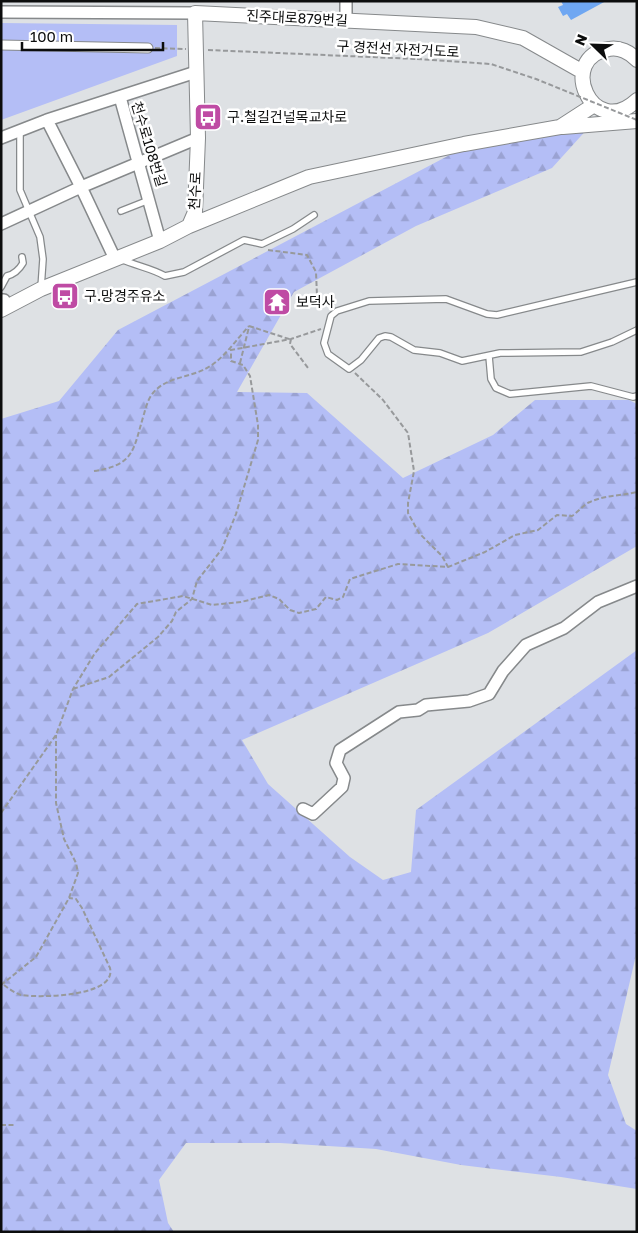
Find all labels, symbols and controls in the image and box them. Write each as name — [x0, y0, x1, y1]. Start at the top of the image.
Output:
street label: 진주대로879번길 — [246, 6, 348, 29]
scale bar — [22, 20, 164, 52]
north arrow — [568, 20, 618, 70]
text: 100 m — [30, 27, 73, 45]
text: N — [571, 32, 590, 48]
street label: 구 경전선 자전거도로 — [336, 37, 460, 60]
street label: 천수로108번길 — [128, 99, 171, 189]
bus stop icon: 구.철길건널목교차로 — [193, 102, 223, 132]
place label: 구.철길건널목교차로 — [227, 108, 347, 125]
street label: 천수로 — [185, 171, 204, 211]
bus stop icon: 구.망경주유소 — [50, 281, 80, 311]
place label: 구.망경주유소 — [84, 287, 166, 304]
temple icon: 보덕사 — [262, 287, 292, 317]
place label: 보덕사 — [296, 293, 335, 310]

